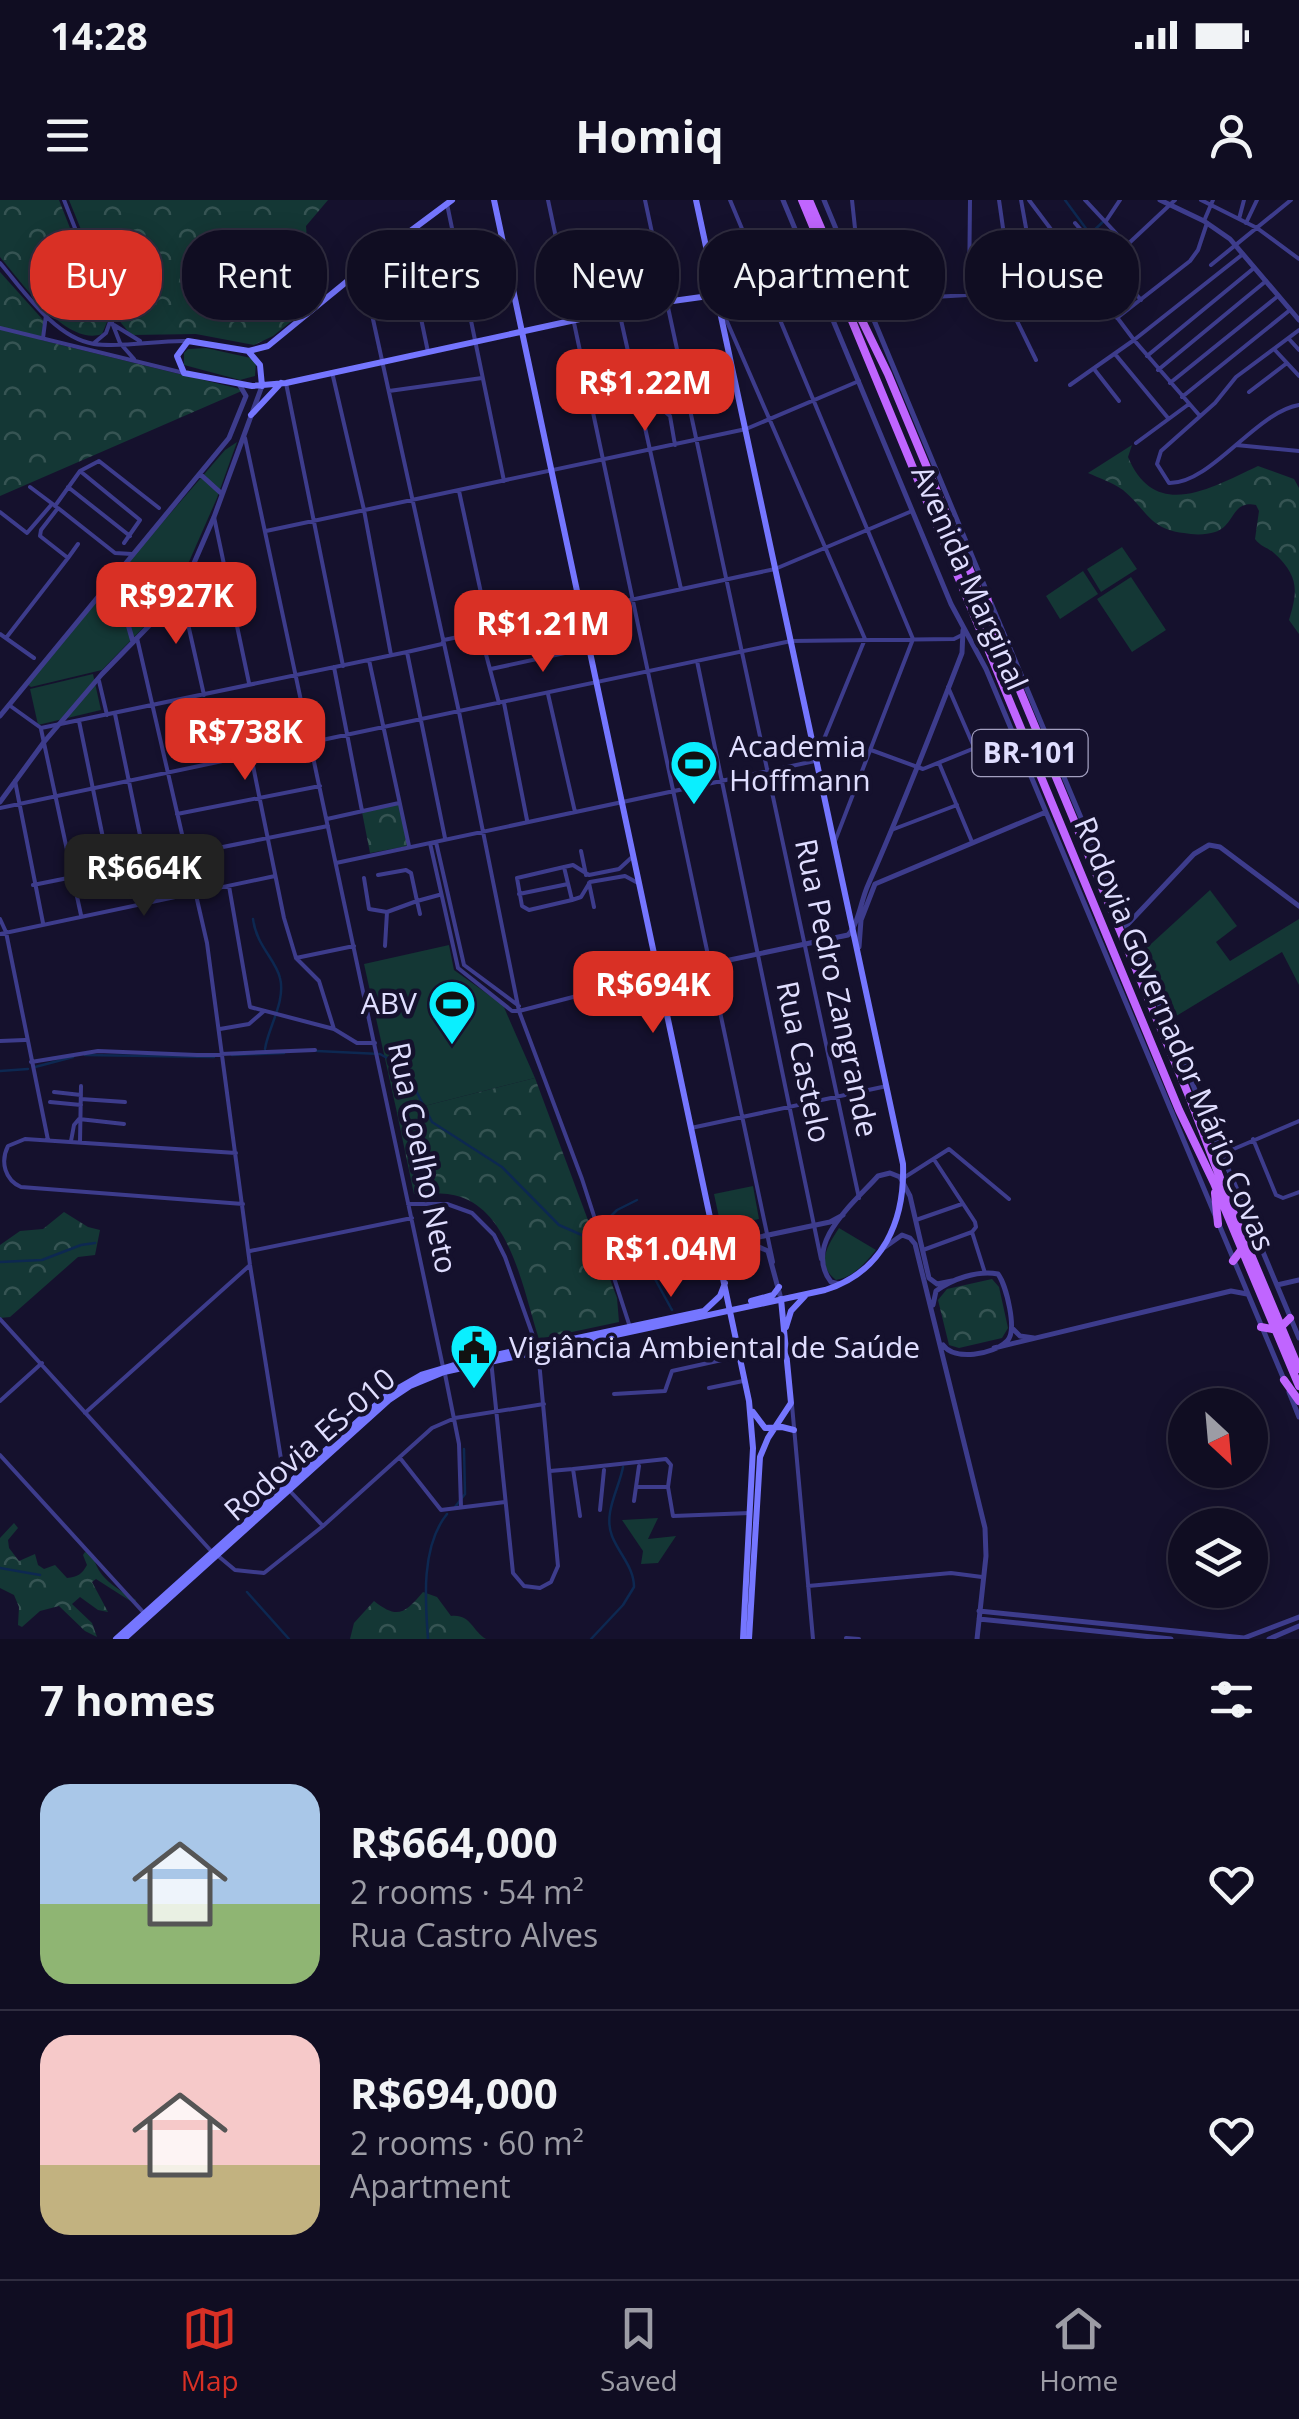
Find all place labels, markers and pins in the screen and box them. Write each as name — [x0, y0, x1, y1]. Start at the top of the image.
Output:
pin: R$1.22M — [553, 349, 737, 434]
pin: R$927K — [95, 562, 257, 647]
pin: R$1.21M — [451, 590, 635, 675]
pin: R$738K — [164, 698, 326, 783]
place label: Academia Hoffmann — [729, 725, 871, 800]
sports icon: Academia Hoffmann — [668, 738, 720, 806]
pin: R$664K — [63, 834, 225, 919]
pin: R$694K — [572, 951, 734, 1036]
sports icon: ABV — [426, 978, 478, 1046]
place label: ABV — [361, 982, 417, 1023]
pin: R$1.04M — [579, 1215, 763, 1300]
public building icon: Vigiância Ambiental de Saúde — [448, 1322, 500, 1390]
place label: Vigiância Ambiental de Saúde — [509, 1326, 920, 1367]

